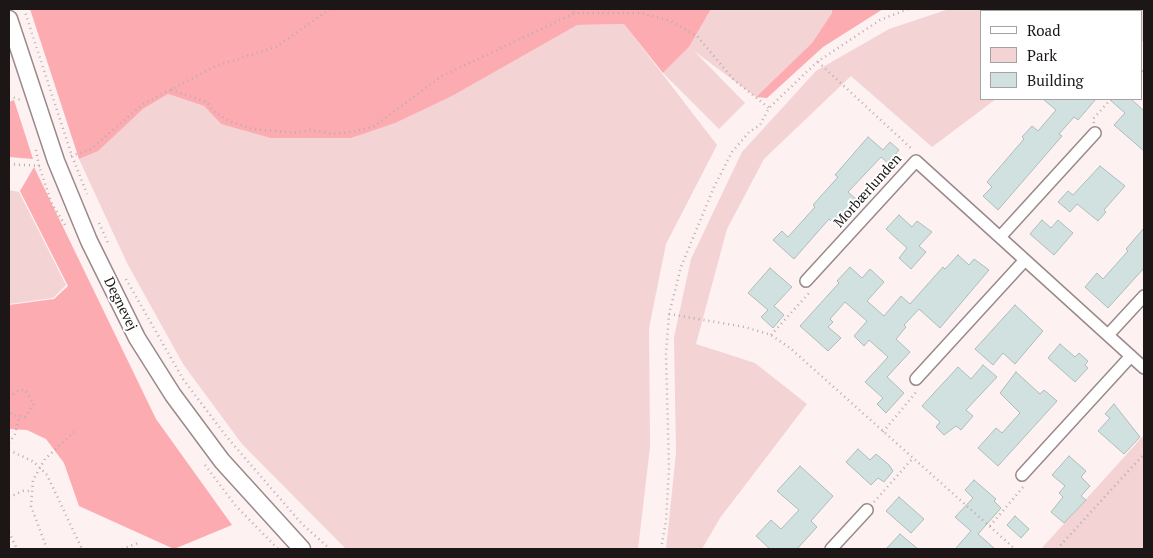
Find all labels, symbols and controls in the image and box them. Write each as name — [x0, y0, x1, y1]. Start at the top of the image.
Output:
legend — [980, 10, 1143, 100]
text: Road — [1027, 20, 1060, 40]
text: Park — [1027, 45, 1057, 65]
text: Building — [1027, 70, 1084, 90]
street label: Morbærlunden — [831, 151, 905, 231]
street label: Degnevej — [100, 275, 140, 333]

